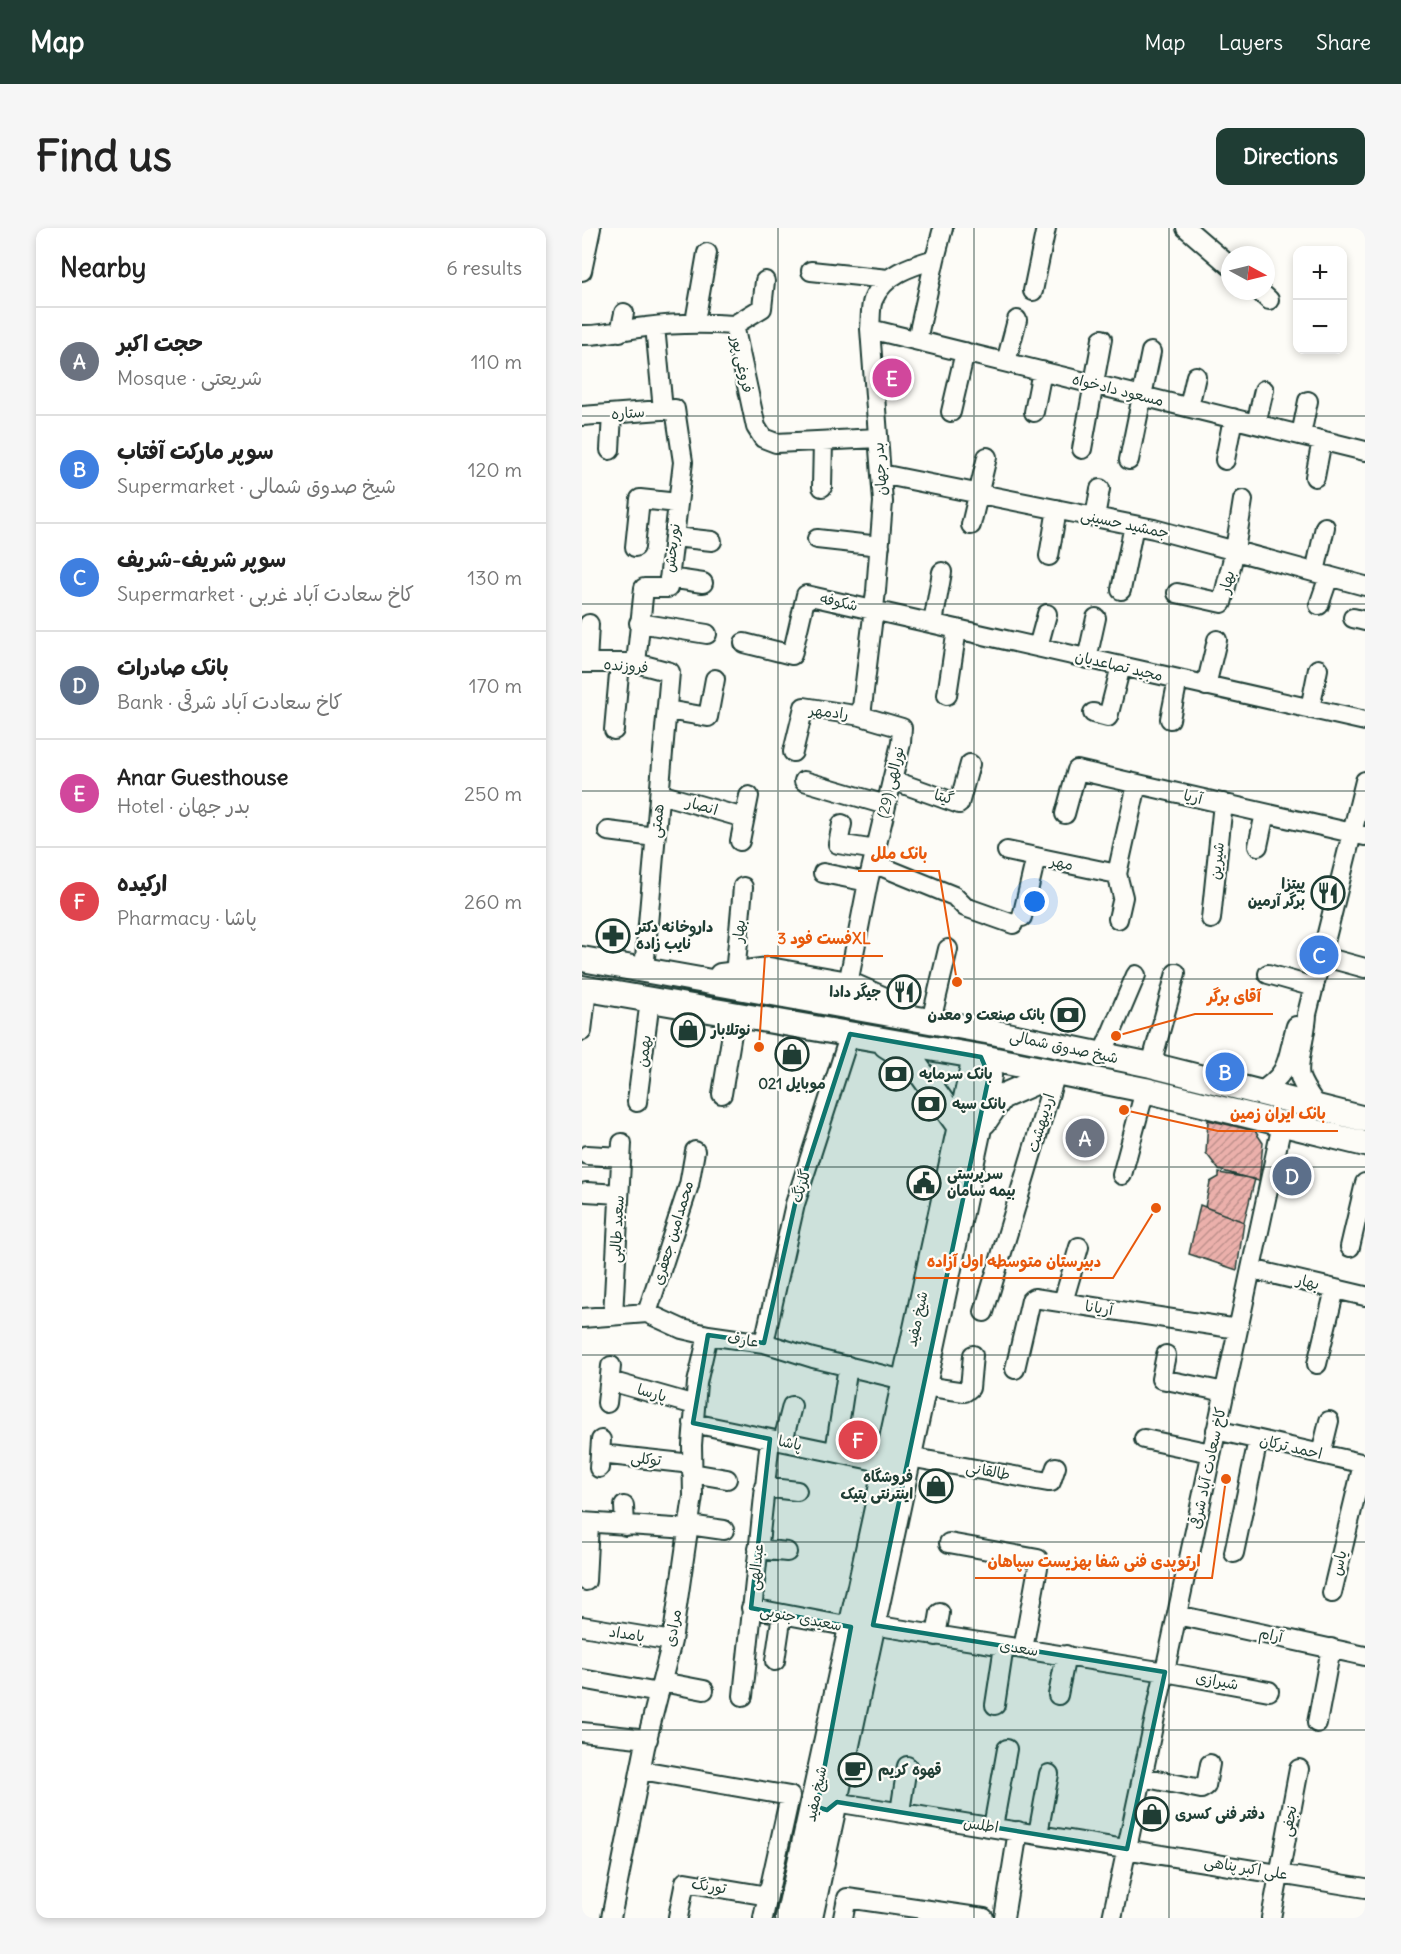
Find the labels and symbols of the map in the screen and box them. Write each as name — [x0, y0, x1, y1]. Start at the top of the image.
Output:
north arrow — [1221, 246, 1275, 300]
street label: فروغی پور — [726, 332, 758, 395]
pin: E — [872, 356, 912, 400]
street label: مسعود دادخواه — [1070, 369, 1166, 411]
street label: ستاره — [611, 402, 645, 423]
street label: بدر جهان — [868, 442, 891, 497]
street label: جمشید حسینی — [1079, 505, 1171, 543]
street label: نوربخش — [659, 522, 684, 574]
street label: بهار — [1214, 569, 1238, 596]
street label: شکوفه — [819, 588, 860, 615]
street label: مجید تصاعدیان — [1073, 646, 1165, 685]
street label: فروزنده — [603, 654, 649, 677]
street label: رادمهر — [806, 700, 850, 723]
street label: نورالهی (29) — [873, 744, 909, 820]
street label: گیتا — [932, 785, 956, 808]
street label: آریا — [1182, 785, 1206, 808]
street label: انصار — [683, 792, 720, 819]
street label: همتی — [645, 803, 669, 839]
callout: بانک ملل — [858, 837, 939, 871]
street label: شیرین — [1205, 841, 1228, 881]
text: بانک ملل — [870, 843, 928, 863]
street label: مهر — [1047, 850, 1075, 874]
place label: پيتزا برگر آرمين — [1248, 874, 1306, 910]
restaurant icon: پيتزا برگر آرمين — [1310, 875, 1346, 911]
your location — [1020, 887, 1049, 916]
place label: داروخانه دکتر نایب زاده — [634, 917, 713, 953]
pharmacy icon: داروخانه دکتر نایب زاده — [595, 918, 631, 954]
street label: بهار — [728, 919, 749, 944]
callout: فست فود 3XL — [765, 922, 883, 956]
text: فست فود 3XL — [777, 928, 871, 949]
pin: C — [1300, 932, 1338, 978]
restaurant icon: جیگر دادا — [886, 974, 922, 1010]
callout: آقاى برگر — [1195, 980, 1273, 1014]
place label: جیگر دادا — [829, 982, 881, 1001]
text: آقاى برگر — [1205, 986, 1262, 1006]
bank icon: بانک صنعت و معدن — [1050, 997, 1086, 1033]
place label: بانک صنعت و معدن — [927, 1005, 1045, 1024]
shop icon: نوتلابار — [670, 1012, 706, 1048]
place label: نوتلابار — [710, 1020, 750, 1040]
street label: شیخ صدوق شمالی — [1008, 1026, 1120, 1068]
street label: بهمن — [632, 1034, 655, 1068]
shop icon: موبایل 021 — [774, 1036, 810, 1072]
pin: B — [1206, 1050, 1244, 1094]
bank icon: بانک سرمایه — [878, 1056, 914, 1092]
place label: بانک سرمایه — [919, 1064, 993, 1083]
place label: موبایل 021 — [758, 1074, 826, 1094]
bank icon: بانک سپه — [911, 1086, 947, 1122]
street label: اردیبهشت — [1023, 1091, 1058, 1155]
place label: بانک سپه — [952, 1094, 1006, 1113]
callout: بانک ایران زمین — [1218, 1097, 1338, 1131]
text: بانک ایران زمین — [1230, 1103, 1326, 1123]
pin: A — [1066, 1116, 1104, 1160]
pin: D — [1272, 1154, 1312, 1198]
place label: سرپرستی بیمه سامان — [947, 1164, 1015, 1200]
public building icon: سرپرستی بیمه سامان — [906, 1165, 942, 1201]
street label: گلرنگ — [786, 1167, 815, 1205]
street label: محمدامین جعفری — [648, 1178, 697, 1287]
street label: سعید طالبی — [605, 1195, 629, 1263]
callout: دبیرستان متوسطه اول آزاده — [915, 1244, 1113, 1278]
text: دبیرستان متوسطه اول آزاده — [927, 1251, 1101, 1272]
street label: بهار — [1294, 1269, 1321, 1293]
street label: شیخ مفید — [901, 1289, 933, 1349]
street label: آریانا — [1084, 1296, 1116, 1319]
street label: عارف — [726, 1328, 760, 1351]
street label: پارسا — [635, 1379, 669, 1407]
street label: کاخ سعادت آباد شرقی — [1184, 1405, 1231, 1531]
pin: F — [838, 1418, 878, 1462]
street label: احمد ترکان — [1258, 1430, 1324, 1463]
street label: پاشا — [776, 1431, 804, 1455]
street label: توکلی — [630, 1447, 663, 1471]
street label: طالقانی — [964, 1457, 1012, 1485]
place label: فروشگاه اینترنتی پتیک — [840, 1467, 913, 1504]
shop icon: فروشگاه اینترنتی پتیک — [918, 1468, 954, 1504]
street label: عبدالهی — [744, 1543, 768, 1591]
callout: ارتوپدی فنی شفا بهزیست سپاهان — [975, 1544, 1212, 1578]
street label: یاس — [1326, 1548, 1351, 1577]
text: ارتوپدی فنی شفا بهزیست سپاهان — [987, 1551, 1201, 1572]
street label: سعیدی جنوبی — [758, 1600, 844, 1636]
street label: مرادی — [660, 1608, 685, 1648]
street label: بامداد — [608, 1621, 646, 1646]
street label: آرام — [1257, 1623, 1286, 1649]
street label: سعدی — [998, 1635, 1040, 1660]
street label: شیرازی — [1194, 1667, 1240, 1694]
cafe icon: قهوه کریم — [837, 1752, 873, 1788]
place label: قهوه کریم — [878, 1760, 942, 1781]
street label: شیخ مفید — [800, 1764, 832, 1824]
shop icon: دفتر فنی کسری — [1134, 1796, 1170, 1832]
place label: دفتر فنی کسری — [1175, 1804, 1265, 1824]
street label: نجفی — [1276, 1804, 1302, 1838]
street label: اطلس — [962, 1812, 1000, 1837]
street label: علی اکبر پناهی — [1203, 1852, 1289, 1884]
street label: تورنگ — [690, 1873, 729, 1898]

